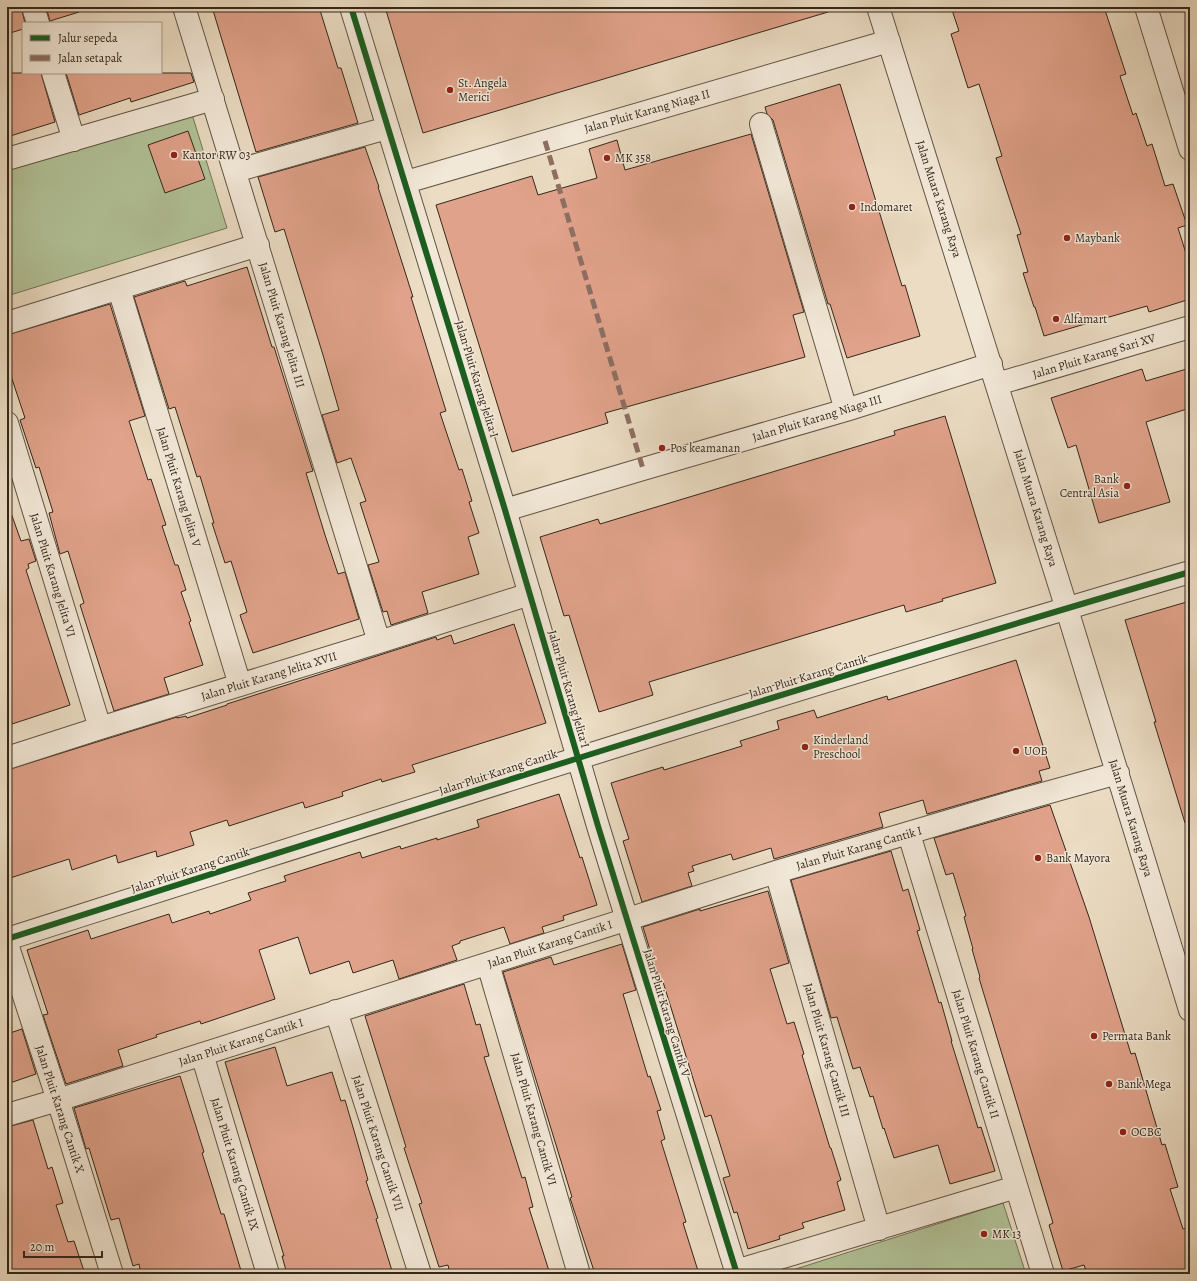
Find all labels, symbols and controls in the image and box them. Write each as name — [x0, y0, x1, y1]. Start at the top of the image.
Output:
legend — [22, 22, 162, 74]
text: Jalur sepeda — [58, 30, 118, 46]
text: Jalan setapak — [58, 50, 122, 66]
place label: St. Angela Merici — [458, 75, 508, 105]
marker: St. Angela Merici — [445, 85, 455, 95]
street label: Jalan Pluit Karang Niaga II — [582, 85, 712, 137]
street label: Jalan Muara Karang Raya — [912, 138, 966, 260]
place label: Kantor RW 03 — [182, 147, 250, 163]
marker: Kantor RW 03 — [169, 150, 179, 160]
place label: MK 358 — [615, 150, 651, 166]
marker: MK 358 — [602, 153, 612, 163]
place label: Indomaret — [860, 199, 913, 215]
marker: Indomaret — [847, 202, 857, 212]
place label: Maybank — [1075, 230, 1120, 246]
marker: Maybank — [1062, 233, 1072, 243]
street label: Jalan Pluit Karang Jelita III — [255, 260, 309, 390]
place label: Alfamart — [1063, 311, 1107, 327]
marker: Alfamart — [1051, 314, 1061, 324]
street label: Jalan Pluit Karang Jelita I — [452, 318, 502, 440]
street label: Jalan Pluit Karang Sari XV — [1031, 329, 1158, 382]
street label: Jalan Pluit Karang Niaga III — [750, 391, 884, 445]
street label: Jalan Pluit Karang Jelita V — [153, 425, 205, 550]
place label: Pos keamanan — [670, 440, 741, 456]
marker: Pos keamanan — [657, 443, 667, 453]
street label: Jalan Muara Karang Raya — [1010, 447, 1062, 569]
place label: Bank Central Asia — [1060, 471, 1119, 501]
marker: Bank Central Asia — [1122, 481, 1132, 491]
street label: Jalan Pluit Karang Jelita VI — [26, 511, 80, 639]
street label: Jalan Pluit Karang Jelita I — [545, 628, 593, 750]
street label: Jalan Pluit Karang Jelita XVII — [199, 648, 339, 704]
street label: Jalan Pluit Karang Cantik — [747, 650, 869, 702]
place label: Kinderland Preschool — [813, 732, 869, 762]
marker: Kinderland Preschool — [800, 742, 810, 752]
place label: UOB — [1024, 743, 1048, 759]
street label: Jalan Pluit Karang Cantik — [437, 745, 559, 799]
marker: UOB — [1011, 746, 1021, 756]
street label: Jalan Muara Karang Raya — [1105, 757, 1157, 879]
street label: Jalan Pluit Karang Cantik I — [794, 822, 924, 874]
street label: Jalan Pluit Karang Cantik — [129, 843, 251, 897]
place label: Bank Mayora — [1046, 850, 1111, 866]
marker: Bank Mayora — [1033, 853, 1043, 863]
street label: Jalan Pluit Karang Cantik I — [486, 916, 614, 972]
street label: Jalan Pluit Karang Cantik V — [640, 947, 694, 1080]
street label: Jalan Pluit Karang Cantik III — [800, 981, 854, 1119]
street label: Jalan Pluit Karang Cantik II — [949, 987, 1003, 1121]
street label: Jalan Pluit Karang Cantik I — [177, 1014, 305, 1070]
place label: Permata Bank — [1102, 1028, 1171, 1044]
marker: Permata Bank — [1089, 1031, 1099, 1041]
street label: Jalan Pluit Karang Cantik X — [32, 1043, 88, 1175]
street label: Jalan Pluit Karang Cantik VI — [507, 1051, 561, 1187]
street label: Jalan Pluit Karang Cantik VII — [348, 1073, 408, 1213]
place label: Bank Mega — [1117, 1076, 1172, 1092]
marker: Bank Mega — [1104, 1079, 1114, 1089]
street label: Jalan Pluit Karang Cantik IX — [207, 1096, 263, 1232]
place label: OCBC — [1131, 1124, 1162, 1140]
marker: OCBC — [1118, 1127, 1128, 1137]
place label: MK 13 — [992, 1226, 1021, 1242]
marker: MK 13 — [979, 1229, 989, 1239]
scale bar — [24, 1233, 102, 1259]
text: 20 m — [30, 1239, 54, 1255]

